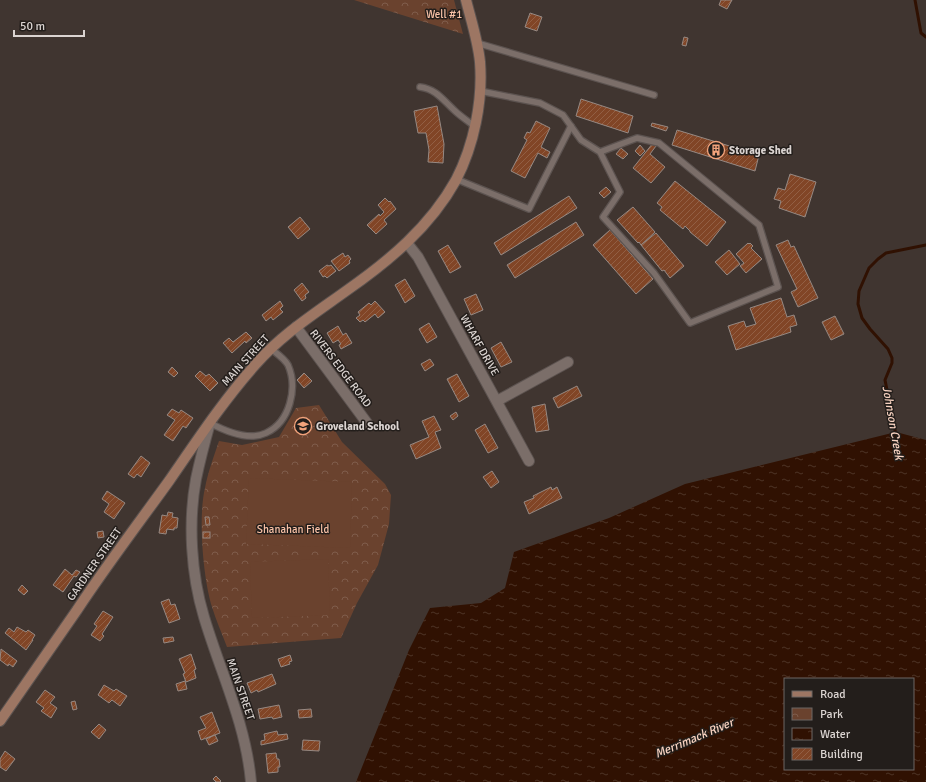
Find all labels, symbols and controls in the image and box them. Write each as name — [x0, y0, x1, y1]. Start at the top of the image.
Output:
park label: Well #1 — [426, 8, 462, 21]
scale bar — [14, 12, 84, 38]
text: 50 m — [20, 19, 45, 34]
building icon: Storage Shed — [706, 140, 726, 160]
place label: Storage Shed — [729, 144, 792, 157]
street label: WHARF DRIVE — [457, 312, 502, 378]
street label: RIVERS EDGE ROAD — [307, 327, 374, 410]
street label: MAIN STREET — [219, 332, 272, 389]
water label: Johnson Creek — [879, 385, 907, 462]
school or university icon: Groveland School — [293, 416, 313, 436]
place label: Groveland School — [316, 420, 400, 433]
park label: Shanahan Field — [257, 523, 329, 536]
street label: GARDNER STREET — [64, 525, 125, 603]
street label: MAIN STREET — [224, 657, 257, 722]
legend — [784, 678, 914, 770]
text: Road — [820, 687, 846, 702]
text: Park — [820, 707, 843, 722]
water label: Merrimack River — [653, 715, 737, 762]
text: Water — [820, 727, 851, 742]
text: Building — [820, 747, 863, 762]

